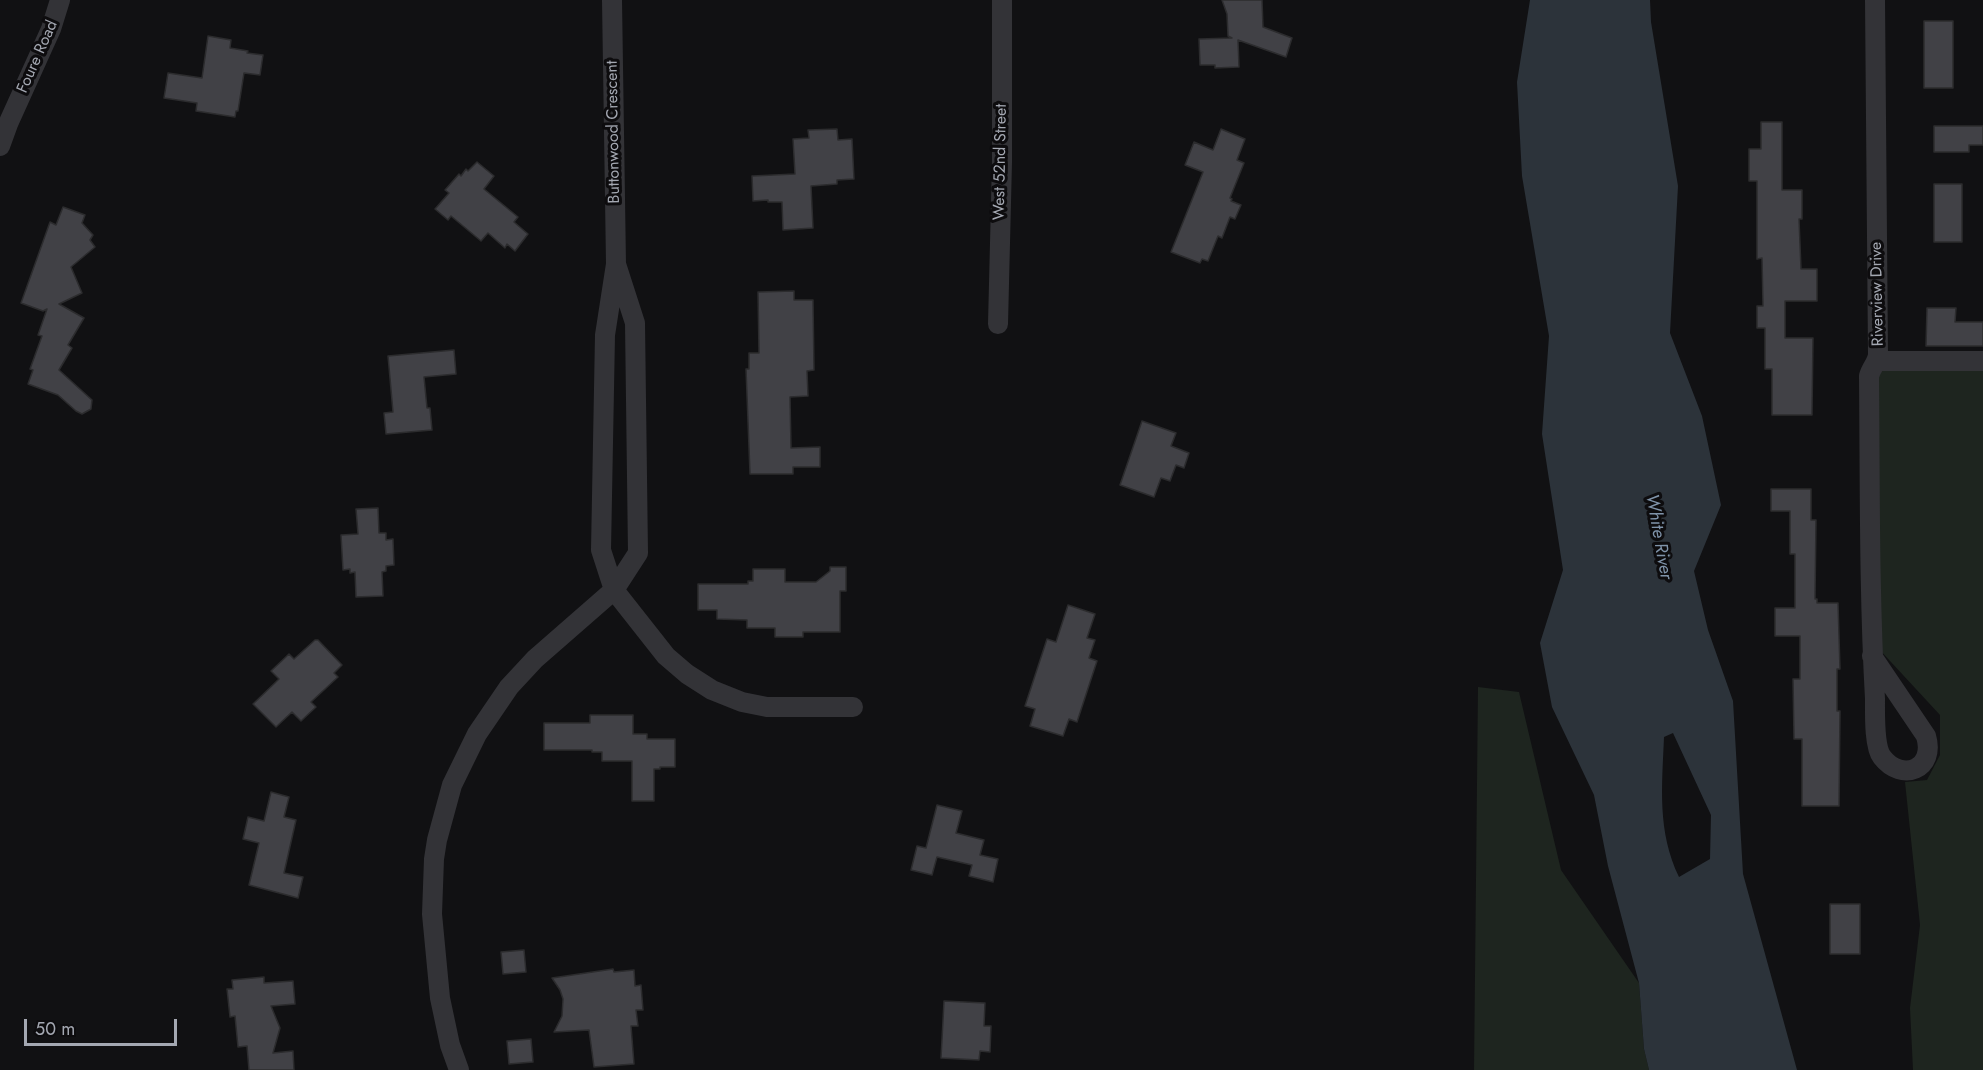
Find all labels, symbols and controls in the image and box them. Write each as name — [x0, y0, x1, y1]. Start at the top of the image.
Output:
street label: Foure Road — [13, 18, 63, 96]
street label: Buttonwood Crescent — [603, 60, 625, 204]
street label: West 52nd Street — [990, 104, 1012, 220]
street label: Riverview Drive — [1867, 242, 1889, 346]
water label: White River — [1640, 493, 1676, 581]
scale bar — [27, 1007, 180, 1045]
text: 50 m — [35, 1016, 75, 1042]

